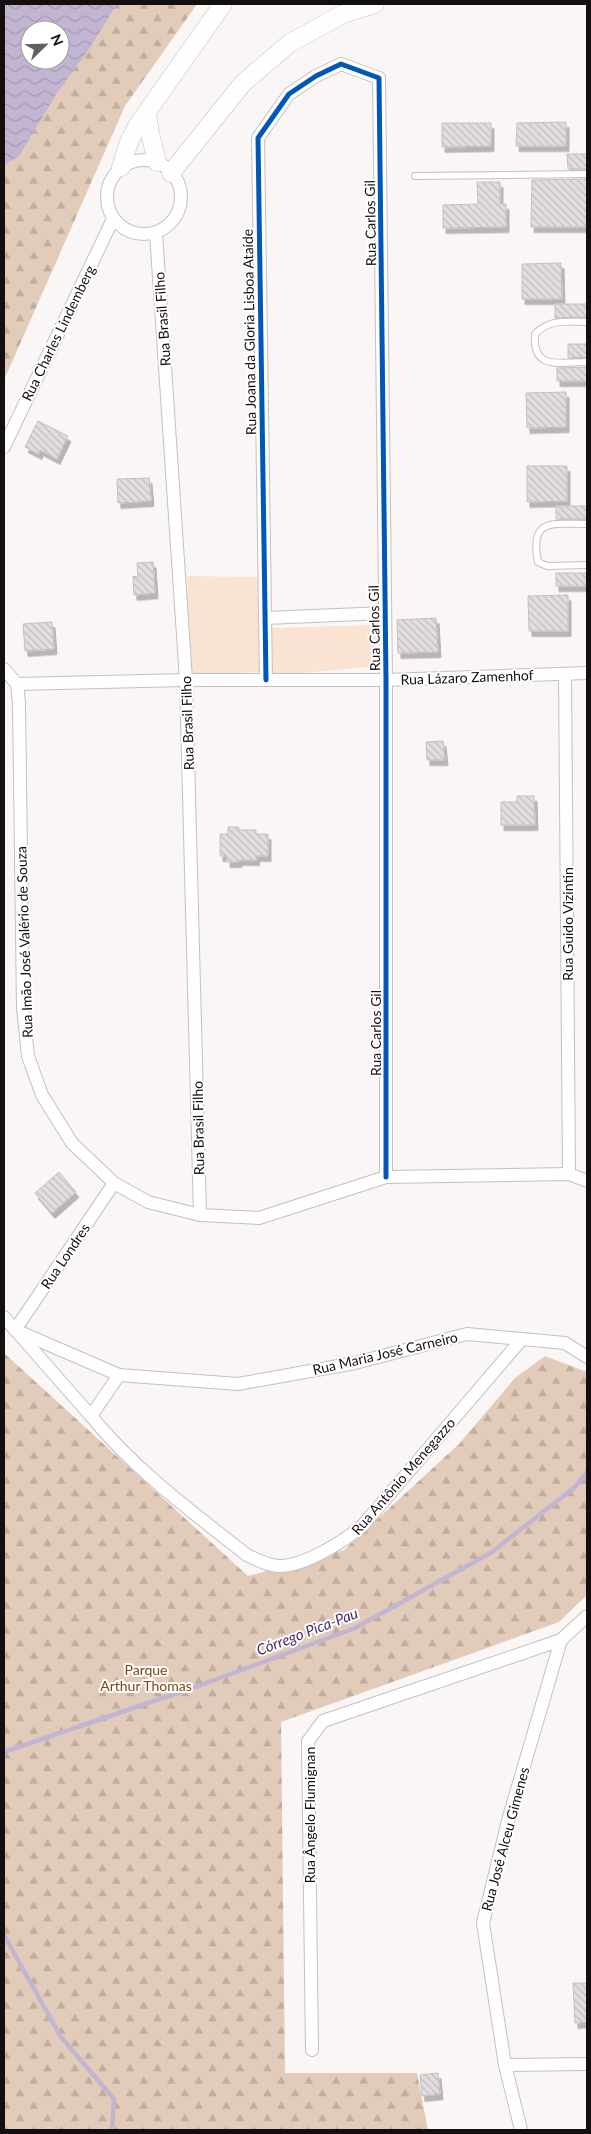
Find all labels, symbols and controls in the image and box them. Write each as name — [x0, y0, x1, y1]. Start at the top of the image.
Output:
north arrow — [20, 20, 70, 70]
text: N — [47, 31, 67, 48]
street label: Rua Carlos Gil — [361, 180, 379, 266]
street label: Rua Joana da Gloria Lisboa Ataíde — [239, 229, 259, 435]
street label: Rua Charles Lindemberg — [18, 262, 98, 404]
street label: Rua Brasil Filho — [150, 271, 174, 367]
street label: Rua Carlos Gil — [365, 585, 383, 671]
street label: Rua Lázaro Zamenhof — [400, 666, 534, 688]
street label: Rua Brasil Filho — [177, 676, 197, 770]
street label: Rua Imão José Valério de Souza — [12, 846, 36, 1038]
street label: Rua Guido Vizintin — [559, 867, 576, 981]
street label: Rua Carlos Gil — [367, 990, 384, 1076]
street label: Rua Brasil Filho — [189, 1081, 207, 1175]
street label: Rua Londres — [37, 1220, 93, 1292]
street label: Rua Maria José Carneiro — [311, 1328, 459, 1378]
street label: Rua Antônio Menegazzo — [348, 1414, 458, 1538]
water label: Córrego Pica-Pau — [254, 1603, 360, 1659]
park label: Parque Arthur Thomas — [100, 1661, 192, 1694]
street label: Rua Ângelo Flumignan — [301, 1747, 318, 1883]
street label: Rua José Alceu Gimenes — [478, 1765, 532, 1913]

